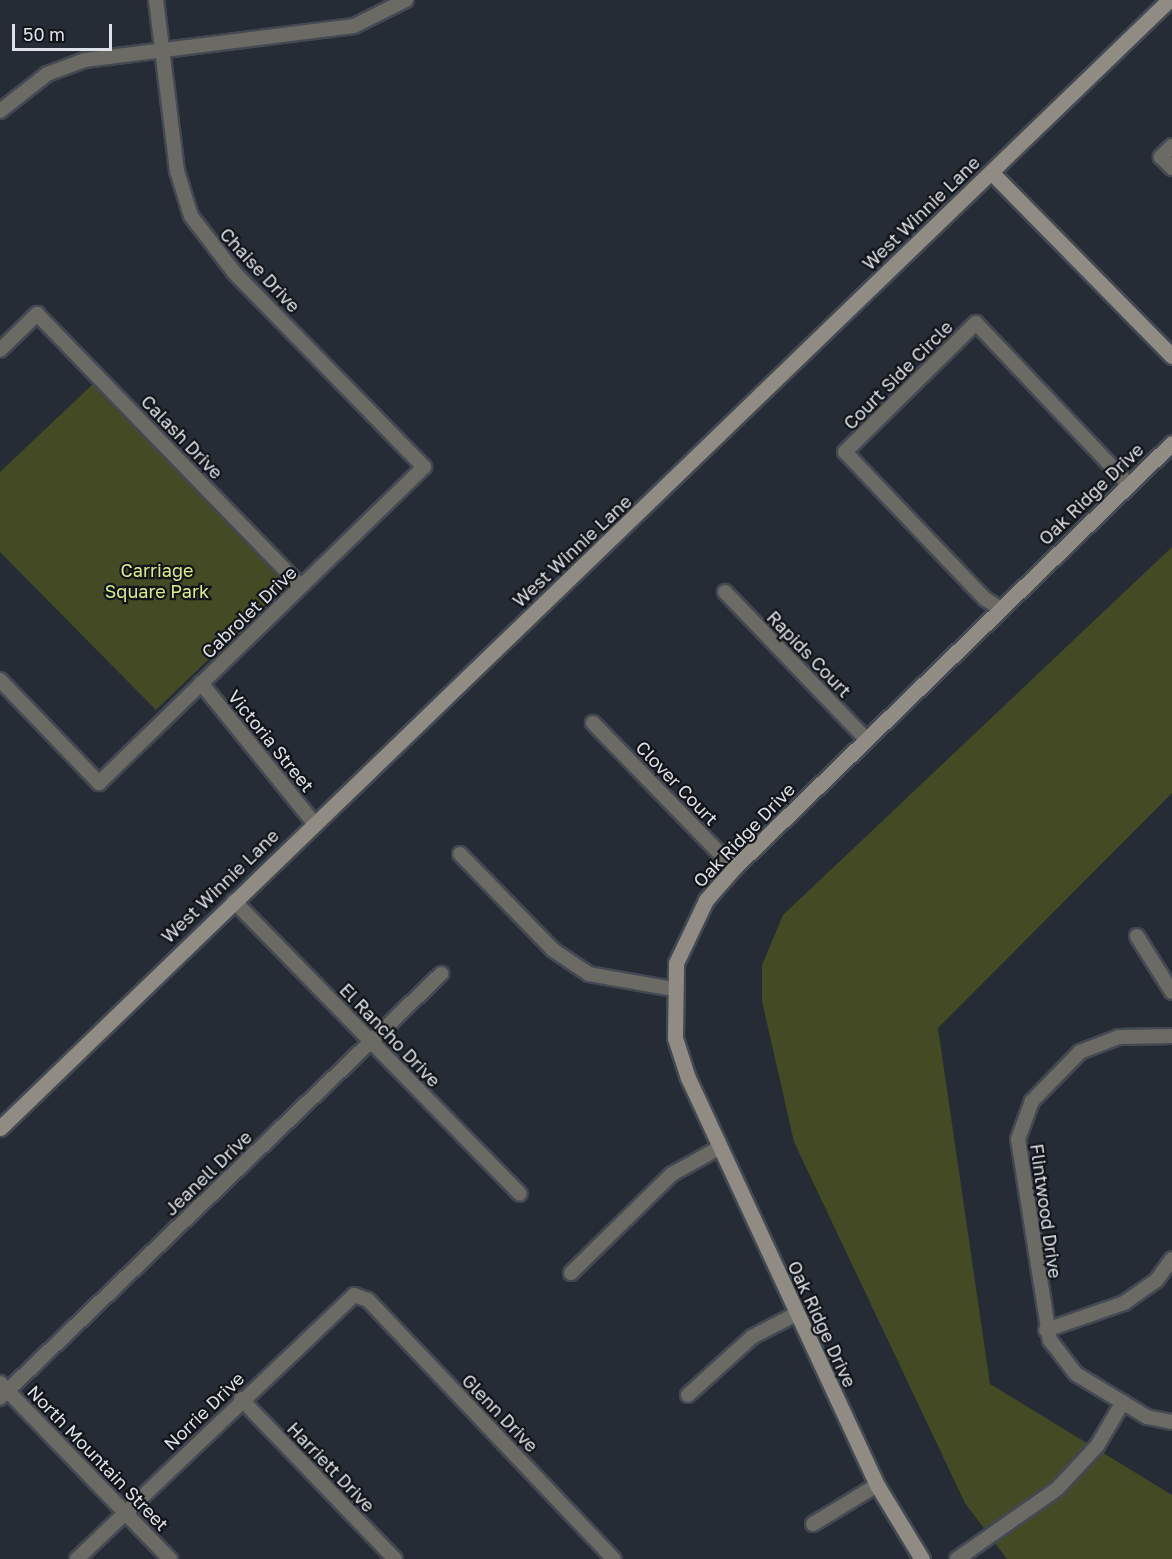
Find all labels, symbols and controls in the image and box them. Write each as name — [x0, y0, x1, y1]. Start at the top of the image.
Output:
scale bar — [15, 12, 116, 50]
text: 50 m — [23, 23, 65, 45]
street label: West Winnie Lane — [858, 152, 984, 274]
street label: Chaise Drive — [215, 223, 305, 317]
street label: Court Side Circle — [839, 316, 957, 434]
street label: Calash Drive — [137, 391, 227, 483]
street label: Oak Ridge Drive — [1034, 439, 1148, 549]
street label: West Winnie Lane — [508, 490, 636, 612]
park label: Carriage Square Park — [105, 560, 209, 602]
street label: Cabrolet Drive — [197, 561, 301, 663]
street label: Rapids Court — [762, 606, 856, 702]
street label: Victoria Street — [223, 686, 319, 796]
street label: Clover Court — [632, 736, 722, 830]
street label: Oak Ridge Drive — [689, 778, 799, 892]
street label: West Winnie Lane — [157, 825, 283, 947]
street label: El Rancho Drive — [335, 979, 445, 1091]
street label: Jeanell Drive — [160, 1126, 256, 1220]
street label: Flintwood Drive — [1026, 1142, 1066, 1280]
street label: Oak Ridge Drive — [783, 1257, 861, 1391]
street label: Norrie Drive — [159, 1367, 249, 1455]
street label: Glenn Drive — [458, 1370, 542, 1456]
street label: North Mountain Street — [23, 1381, 173, 1535]
street label: Harriett Drive — [283, 1418, 379, 1516]

